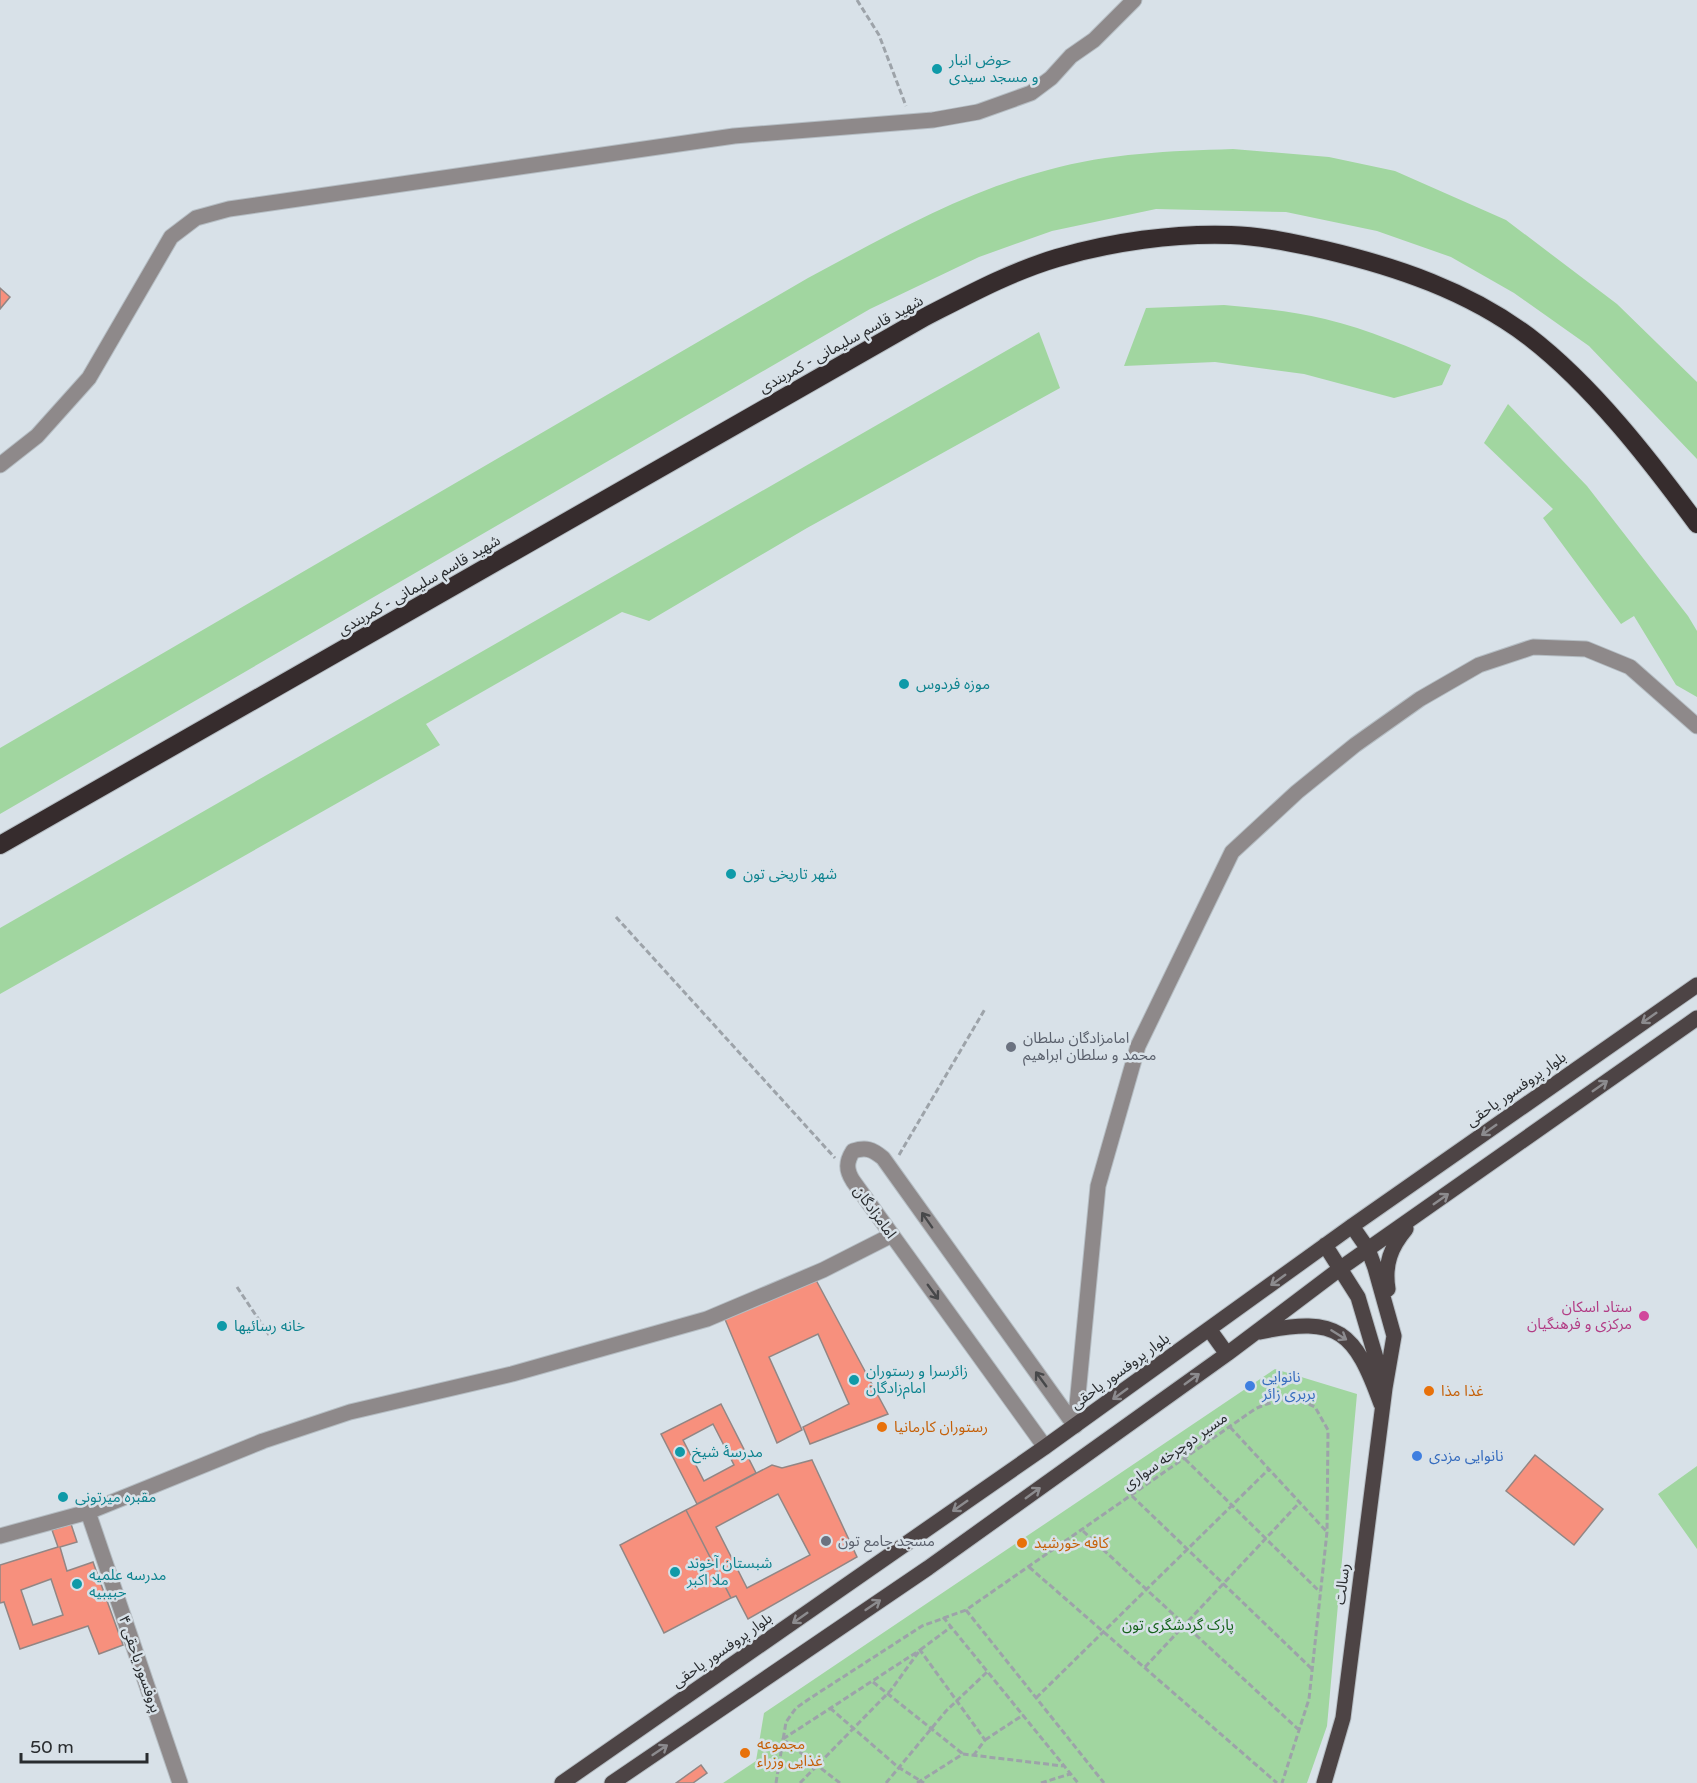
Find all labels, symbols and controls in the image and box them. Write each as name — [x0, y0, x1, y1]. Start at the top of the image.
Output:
place label: حوض انبار و مسجد سیدی — [948, 51, 1038, 86]
marker: حوض انبار و مسجد سیدی — [930, 62, 944, 76]
street label: شهید قاسم سلیمانی - کمربندی — [756, 291, 927, 398]
street label: شهید قاسم سلیمانی - کمربندی — [334, 531, 505, 641]
place label: موزه فردوس — [916, 675, 990, 693]
marker: موزه فردوس — [897, 677, 911, 691]
place label: شهر تاریخی تون — [743, 865, 837, 883]
marker: شهر تاریخی تون — [724, 867, 738, 881]
one-way arrow — [1641, 1012, 1658, 1024]
place label: امامزادگان سلطان محمد و سلطان ابراهیم — [1023, 1029, 1156, 1066]
marker: امامزادگان سلطان محمد و سلطان ابراهیم — [1004, 1040, 1018, 1054]
street label: بلوار پروفسور یاحقی — [1463, 1048, 1570, 1131]
one-way arrow — [1592, 1080, 1608, 1092]
one-way arrow — [1482, 1124, 1498, 1136]
street label: امامزادگان — [850, 1182, 900, 1242]
one-way arrow — [1433, 1193, 1449, 1205]
one-way arrow — [921, 1213, 933, 1229]
one-way arrow — [1270, 1274, 1286, 1286]
one-way arrow — [926, 1283, 939, 1299]
place label: ستاد اسکان مرکزی و فرهنگیان — [1527, 1298, 1632, 1333]
marker: ستاد اسکان مرکزی و فرهنگیان — [1637, 1309, 1651, 1323]
place label: خانه رسائیها — [234, 1317, 305, 1335]
marker: خانه رسائیها — [215, 1319, 229, 1333]
street label: بلوار پروفسور یاحقی — [1067, 1329, 1174, 1414]
one-way arrow — [1331, 1329, 1348, 1342]
place label: زائرسرا و رستوران امام‌زادگان — [866, 1362, 968, 1399]
place label: نانوایی بربری زائر — [1261, 1368, 1315, 1403]
one-way arrow — [1035, 1371, 1047, 1387]
marker: زائرسرا و رستوران امام‌زادگان — [847, 1373, 861, 1387]
one-way arrow — [1183, 1373, 1199, 1385]
marker: نانوایی بربری زائر — [1243, 1379, 1257, 1393]
place label: غذا مذا — [1441, 1382, 1484, 1400]
marker: غذا مذا — [1422, 1384, 1436, 1398]
one-way arrow — [1112, 1388, 1128, 1400]
street label: مسیر دوچرخه سواری — [1119, 1408, 1231, 1495]
place label: رستوران کارمانیا — [894, 1418, 988, 1436]
marker: رستوران کارمانیا — [875, 1420, 889, 1434]
place label: مدرسهٔ شیخ — [692, 1443, 763, 1464]
marker: مدرسهٔ شیخ — [673, 1445, 687, 1459]
place label: نانوایی مزدی — [1429, 1447, 1503, 1465]
marker: نانوایی مزدی — [1410, 1449, 1424, 1463]
one-way arrow — [1024, 1486, 1040, 1499]
place label: مقبره میرتونی — [75, 1488, 156, 1506]
marker: مقبره میرتونی — [56, 1490, 70, 1504]
one-way arrow — [953, 1500, 969, 1512]
place label: مسجد جامع تون — [838, 1532, 935, 1553]
marker: مسجد جامع تون — [819, 1534, 833, 1548]
place label: کافه خورشید — [1034, 1534, 1110, 1552]
marker: کافه خورشید — [1015, 1536, 1029, 1550]
place label: شبستان آخوند ملا اکبر — [686, 1554, 772, 1589]
street label: رسالت — [1331, 1562, 1353, 1606]
marker: شبستان آخوند ملا اکبر — [668, 1565, 682, 1579]
place label: مدرسه علمیه حبیبیه — [89, 1566, 166, 1601]
marker: مدرسه علمیه حبیبیه — [70, 1577, 84, 1591]
one-way arrow — [865, 1599, 881, 1611]
street label: بلوار پروفسور یاحقی — [669, 1609, 776, 1692]
one-way arrow — [793, 1612, 809, 1624]
street label: پروفسور یاحقی ۴ — [114, 1613, 165, 1715]
park label: پارک گردشگری تون — [1122, 1616, 1234, 1635]
scale bar — [21, 1726, 147, 1764]
place label: مجموعه غذایی وزراء — [757, 1735, 823, 1770]
text: 50 m — [30, 1736, 74, 1758]
one-way arrow — [652, 1744, 668, 1756]
marker: مجموعه غذایی وزراء — [738, 1746, 752, 1760]

